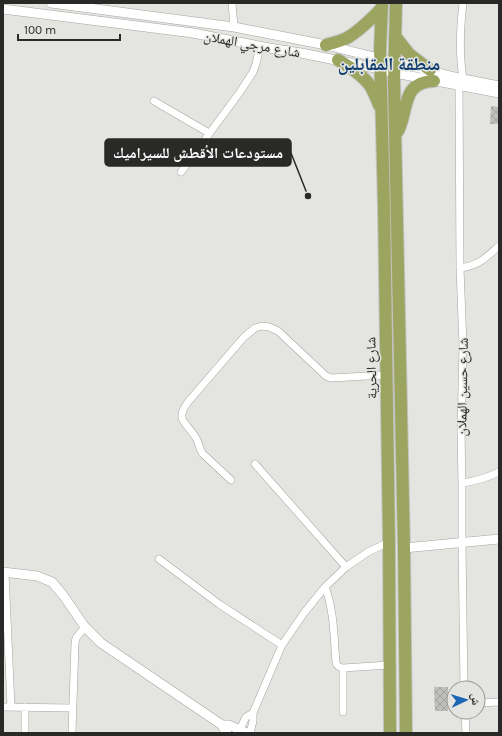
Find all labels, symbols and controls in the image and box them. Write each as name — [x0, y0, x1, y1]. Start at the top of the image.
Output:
scale bar — [18, 16, 120, 42]
text: 100 m — [24, 23, 56, 37]
street label: شارع مرجي الهملان — [202, 28, 302, 64]
district label: منطقة المقابلين — [338, 53, 440, 75]
callout: مستودعات الأقطش للسيراميك — [105, 139, 291, 166]
text: مستودعات الأقطش للسيراميك — [113, 144, 283, 162]
street label: شارع الحرية — [362, 337, 382, 399]
street label: شارع حسين الهملان — [453, 337, 473, 437]
north arrow — [446, 680, 486, 720]
text: ش — [468, 693, 482, 706]

